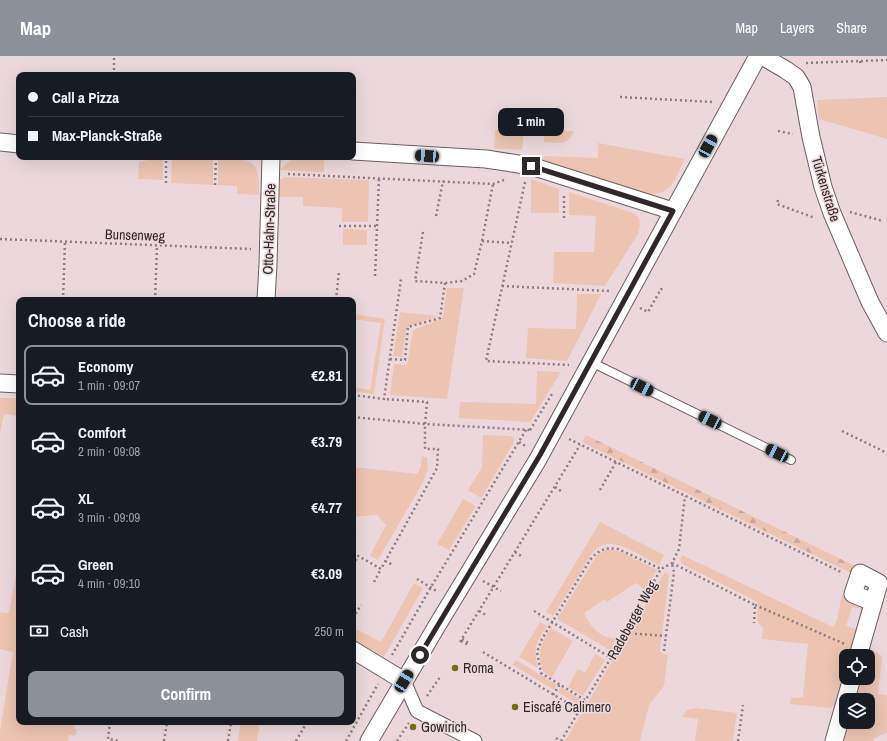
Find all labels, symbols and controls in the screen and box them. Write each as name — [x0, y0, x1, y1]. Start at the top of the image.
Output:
text: Map — [20, 15, 51, 41]
text: Map — [736, 19, 758, 37]
text: Layers — [780, 19, 814, 37]
text: Share — [836, 19, 867, 37]
text: Call a Pizza — [52, 87, 119, 108]
callout: 1 min — [498, 108, 564, 136]
text: 1 min — [517, 113, 545, 130]
text: Max-Planck-Straße — [52, 125, 162, 146]
car — [697, 133, 719, 159]
car — [415, 149, 439, 163]
street label: Türkenstraße — [808, 154, 844, 224]
route end — [522, 157, 540, 175]
street label: Otto-Hahn-Straße — [258, 183, 280, 275]
street label: Bunsenweg — [105, 225, 166, 245]
text: Choose a ride — [28, 308, 126, 333]
text: Economy — [78, 356, 133, 377]
icon: car — [30, 357, 66, 393]
text: €2.81 — [311, 365, 342, 386]
car — [629, 376, 655, 398]
text: 1 min · 09:07 — [78, 377, 140, 394]
car — [697, 409, 723, 431]
text: Comfort — [78, 422, 126, 443]
icon: car — [30, 423, 66, 459]
text: €3.79 — [311, 431, 342, 452]
car — [764, 442, 790, 464]
text: 2 min · 09:08 — [78, 443, 140, 460]
text: XL — [78, 488, 94, 509]
icon: car — [30, 489, 66, 525]
text: €4.77 — [311, 497, 342, 518]
text: 3 min · 09:09 — [78, 509, 140, 526]
text: Green — [78, 554, 114, 575]
icon: car — [30, 555, 66, 591]
text: €3.09 — [311, 563, 342, 584]
text: 4 min · 09:10 — [78, 575, 140, 592]
street label: Radeberger Weg — [603, 577, 661, 663]
icon: cash — [28, 620, 50, 642]
text: Cash — [60, 621, 89, 642]
text: 250 m — [314, 623, 344, 640]
route start — [411, 646, 429, 664]
map controls — [839, 649, 875, 729]
button: locate — [839, 649, 875, 685]
place label: Roma — [463, 659, 494, 677]
marker: Roma — [450, 663, 460, 673]
car — [393, 668, 415, 694]
button: Confirm — [28, 671, 344, 717]
button: layers — [839, 693, 875, 729]
place label: Eiscafé Calimero — [523, 698, 611, 716]
marker: Eiscafé Calimero — [510, 702, 520, 712]
place label: Gowirich — [421, 718, 467, 736]
marker: Gowirich — [408, 722, 418, 732]

